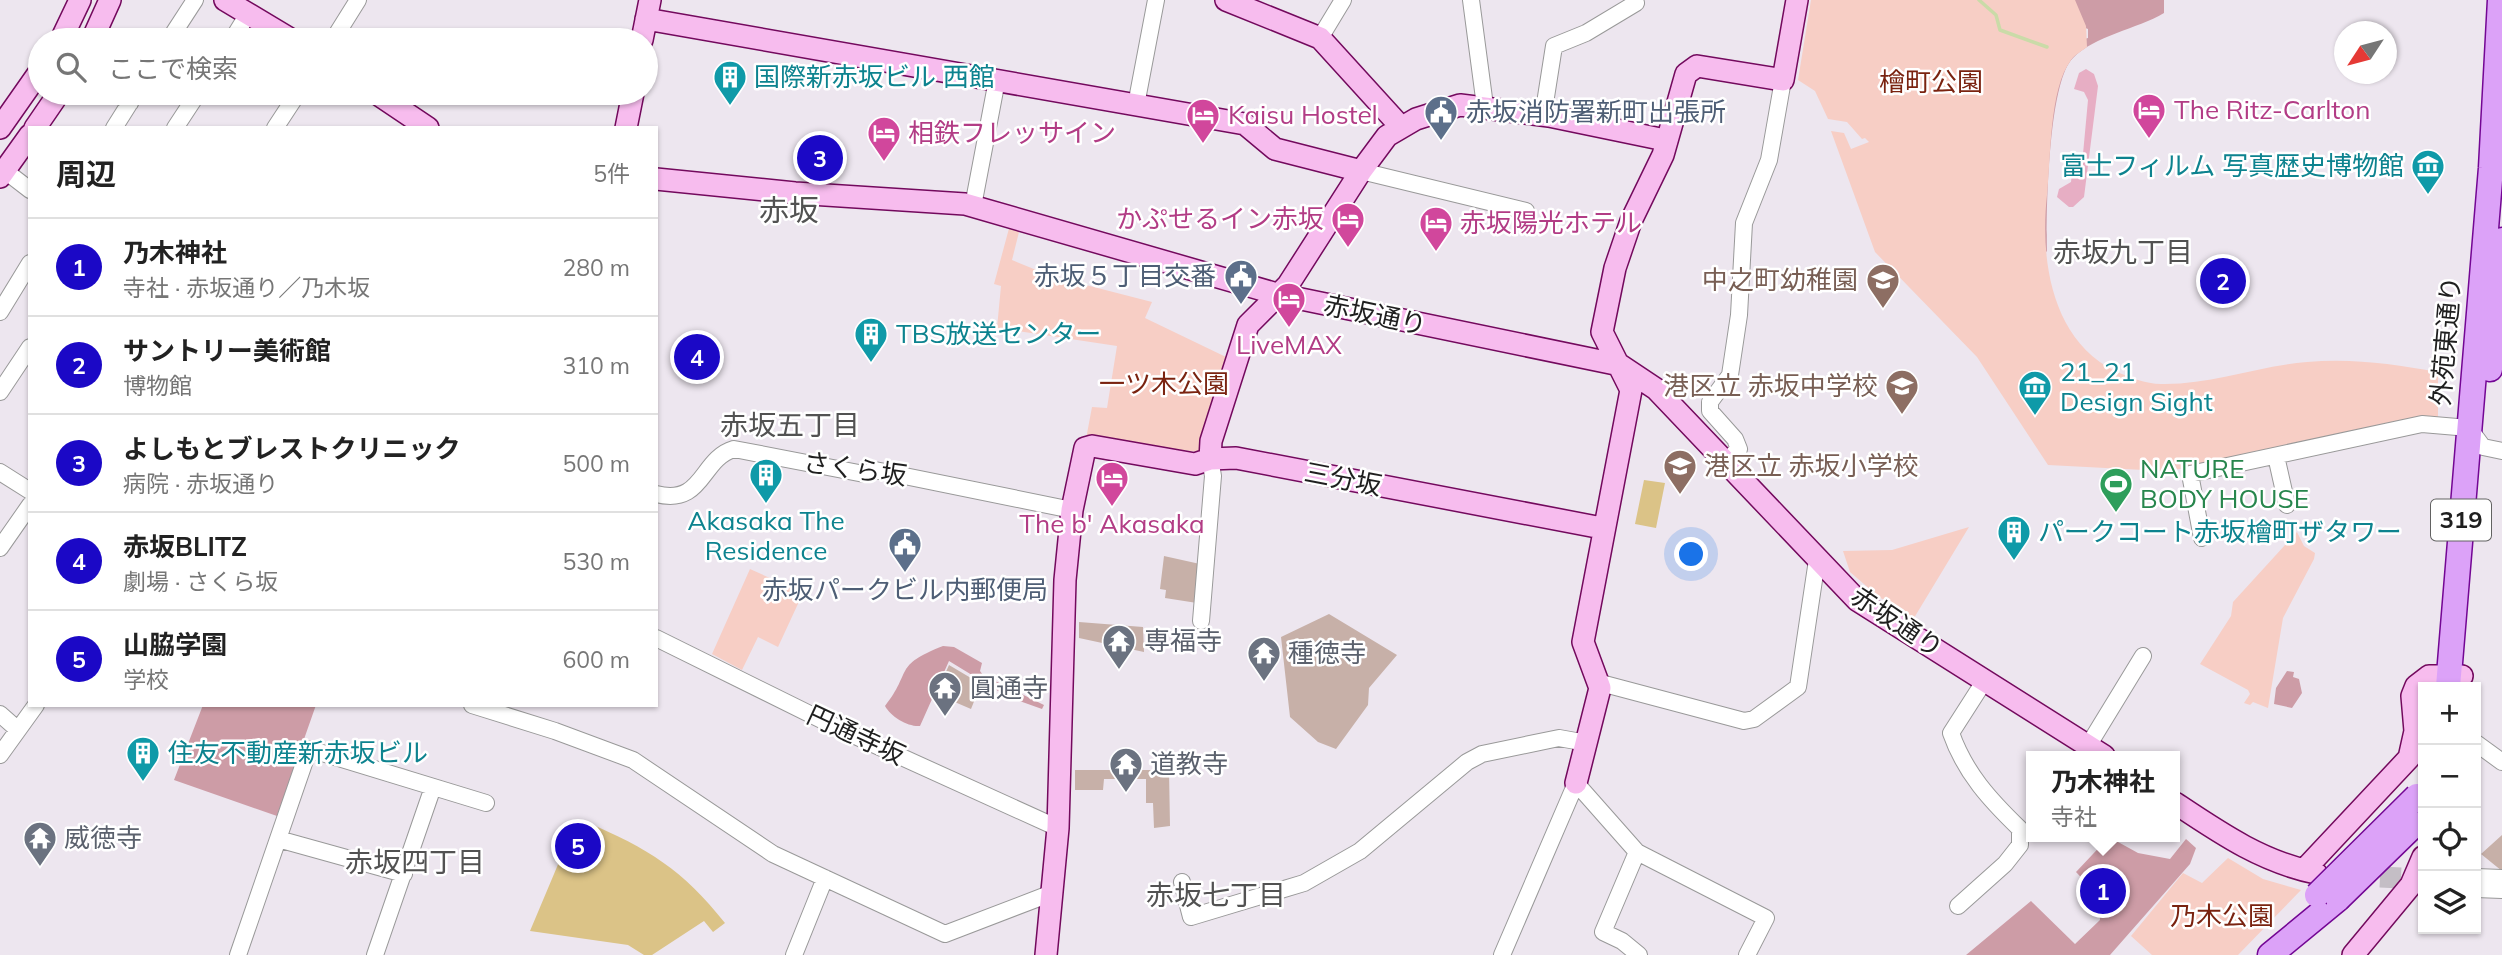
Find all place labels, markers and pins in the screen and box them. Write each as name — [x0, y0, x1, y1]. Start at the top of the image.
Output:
building icon: 国際新赤坂ビル 西館 — [711, 58, 749, 107]
place label: 国際新赤坂ビル 西館 — [754, 60, 995, 93]
hotel icon: The Ritz-Carlton — [2130, 91, 2168, 140]
public building icon: 赤坂消防署新町出張所 — [1422, 93, 1460, 142]
place label: The Ritz-Carlton — [2174, 93, 2370, 126]
place label: 赤坂消防署新町出張所 — [1466, 95, 1726, 128]
hotel icon: Kaisu Hostel — [1184, 96, 1222, 145]
place label: Kaisu Hostel — [1228, 98, 1378, 131]
hotel icon: 相鉄フレッサイン — [865, 114, 903, 163]
place label: 相鉄フレッサイン — [908, 116, 1116, 149]
pin: 3 — [797, 132, 843, 184]
museum icon: 富士フィルム 写真歴史博物館 — [2409, 147, 2447, 196]
place label: 富士フィルム 写真歴史博物館 — [2060, 149, 2404, 182]
hotel icon: かぷせるイン赤坂 — [1329, 200, 1367, 249]
place label: かぷせるイン赤坂 — [1116, 202, 1324, 235]
hotel icon: 赤坂陽光ホテル — [1417, 204, 1455, 253]
place label: 赤坂陽光ホテル — [1460, 206, 1642, 239]
pin: 2 — [2200, 255, 2246, 307]
public building icon: 赤坂５丁目交番 — [1222, 257, 1260, 306]
place label: 赤坂５丁目交番 — [1034, 259, 1216, 292]
school or university icon: 中之町幼稚園 — [1864, 261, 1902, 310]
place label: 中之町幼稚園 — [1702, 263, 1858, 296]
hotel icon: LiveMAX — [1270, 280, 1308, 329]
building icon: TBS放送センター — [852, 315, 890, 364]
place label: TBS放送センター — [896, 317, 1102, 350]
place label: LiveMAX — [1236, 328, 1342, 361]
pin: 4 — [674, 331, 720, 383]
place label: 21_21 Design Sight — [2060, 355, 2213, 418]
school or university icon: 港区立 赤坂中学校 — [1883, 367, 1921, 416]
museum icon: 21_21 Design Sight — [2016, 368, 2054, 417]
place label: 港区立 赤坂中学校 — [1663, 369, 1878, 402]
school or university icon: 港区立 赤坂小学校 — [1661, 447, 1699, 496]
place label: 港区立 赤坂小学校 — [1704, 449, 1919, 482]
place label: NATURE BODY HOUSE — [2140, 452, 2309, 515]
building icon: Akasaka The Residence — [747, 456, 785, 505]
hotel icon: The b' Akasaka — [1093, 459, 1131, 508]
sports icon: NATURE BODY HOUSE — [2097, 465, 2135, 514]
place label: Akasaka The Residence — [687, 504, 845, 567]
place label: The b' Akasaka — [1019, 507, 1205, 540]
building icon: パークコート赤坂檜町ザタワー — [1995, 513, 2033, 562]
place label: パークコート赤坂檜町ザタワー — [2038, 515, 2402, 548]
public building icon: 赤坂パークビル内郵便局 — [886, 525, 924, 574]
place label: 赤坂パークビル内郵便局 — [762, 573, 1048, 606]
temple icon: 専福寺 — [1100, 622, 1138, 671]
place label: 専福寺 — [1144, 624, 1222, 657]
temple icon: 種徳寺 — [1245, 634, 1283, 683]
place label: 種徳寺 — [1288, 636, 1366, 669]
temple icon: 圓通寺 — [926, 669, 964, 718]
place label: 圓通寺 — [970, 671, 1048, 704]
building icon: 住友不動産新赤坂ビル — [124, 734, 162, 783]
place label: 住友不動産新赤坂ビル — [168, 736, 428, 769]
temple icon: 道教寺 — [1107, 745, 1145, 794]
place label: 道教寺 — [1150, 747, 1228, 780]
temple icon: 威徳寺 — [21, 819, 59, 868]
pin: 5 — [555, 820, 601, 872]
place label: 威徳寺 — [64, 821, 142, 854]
pin: 1 — [2080, 865, 2126, 917]

